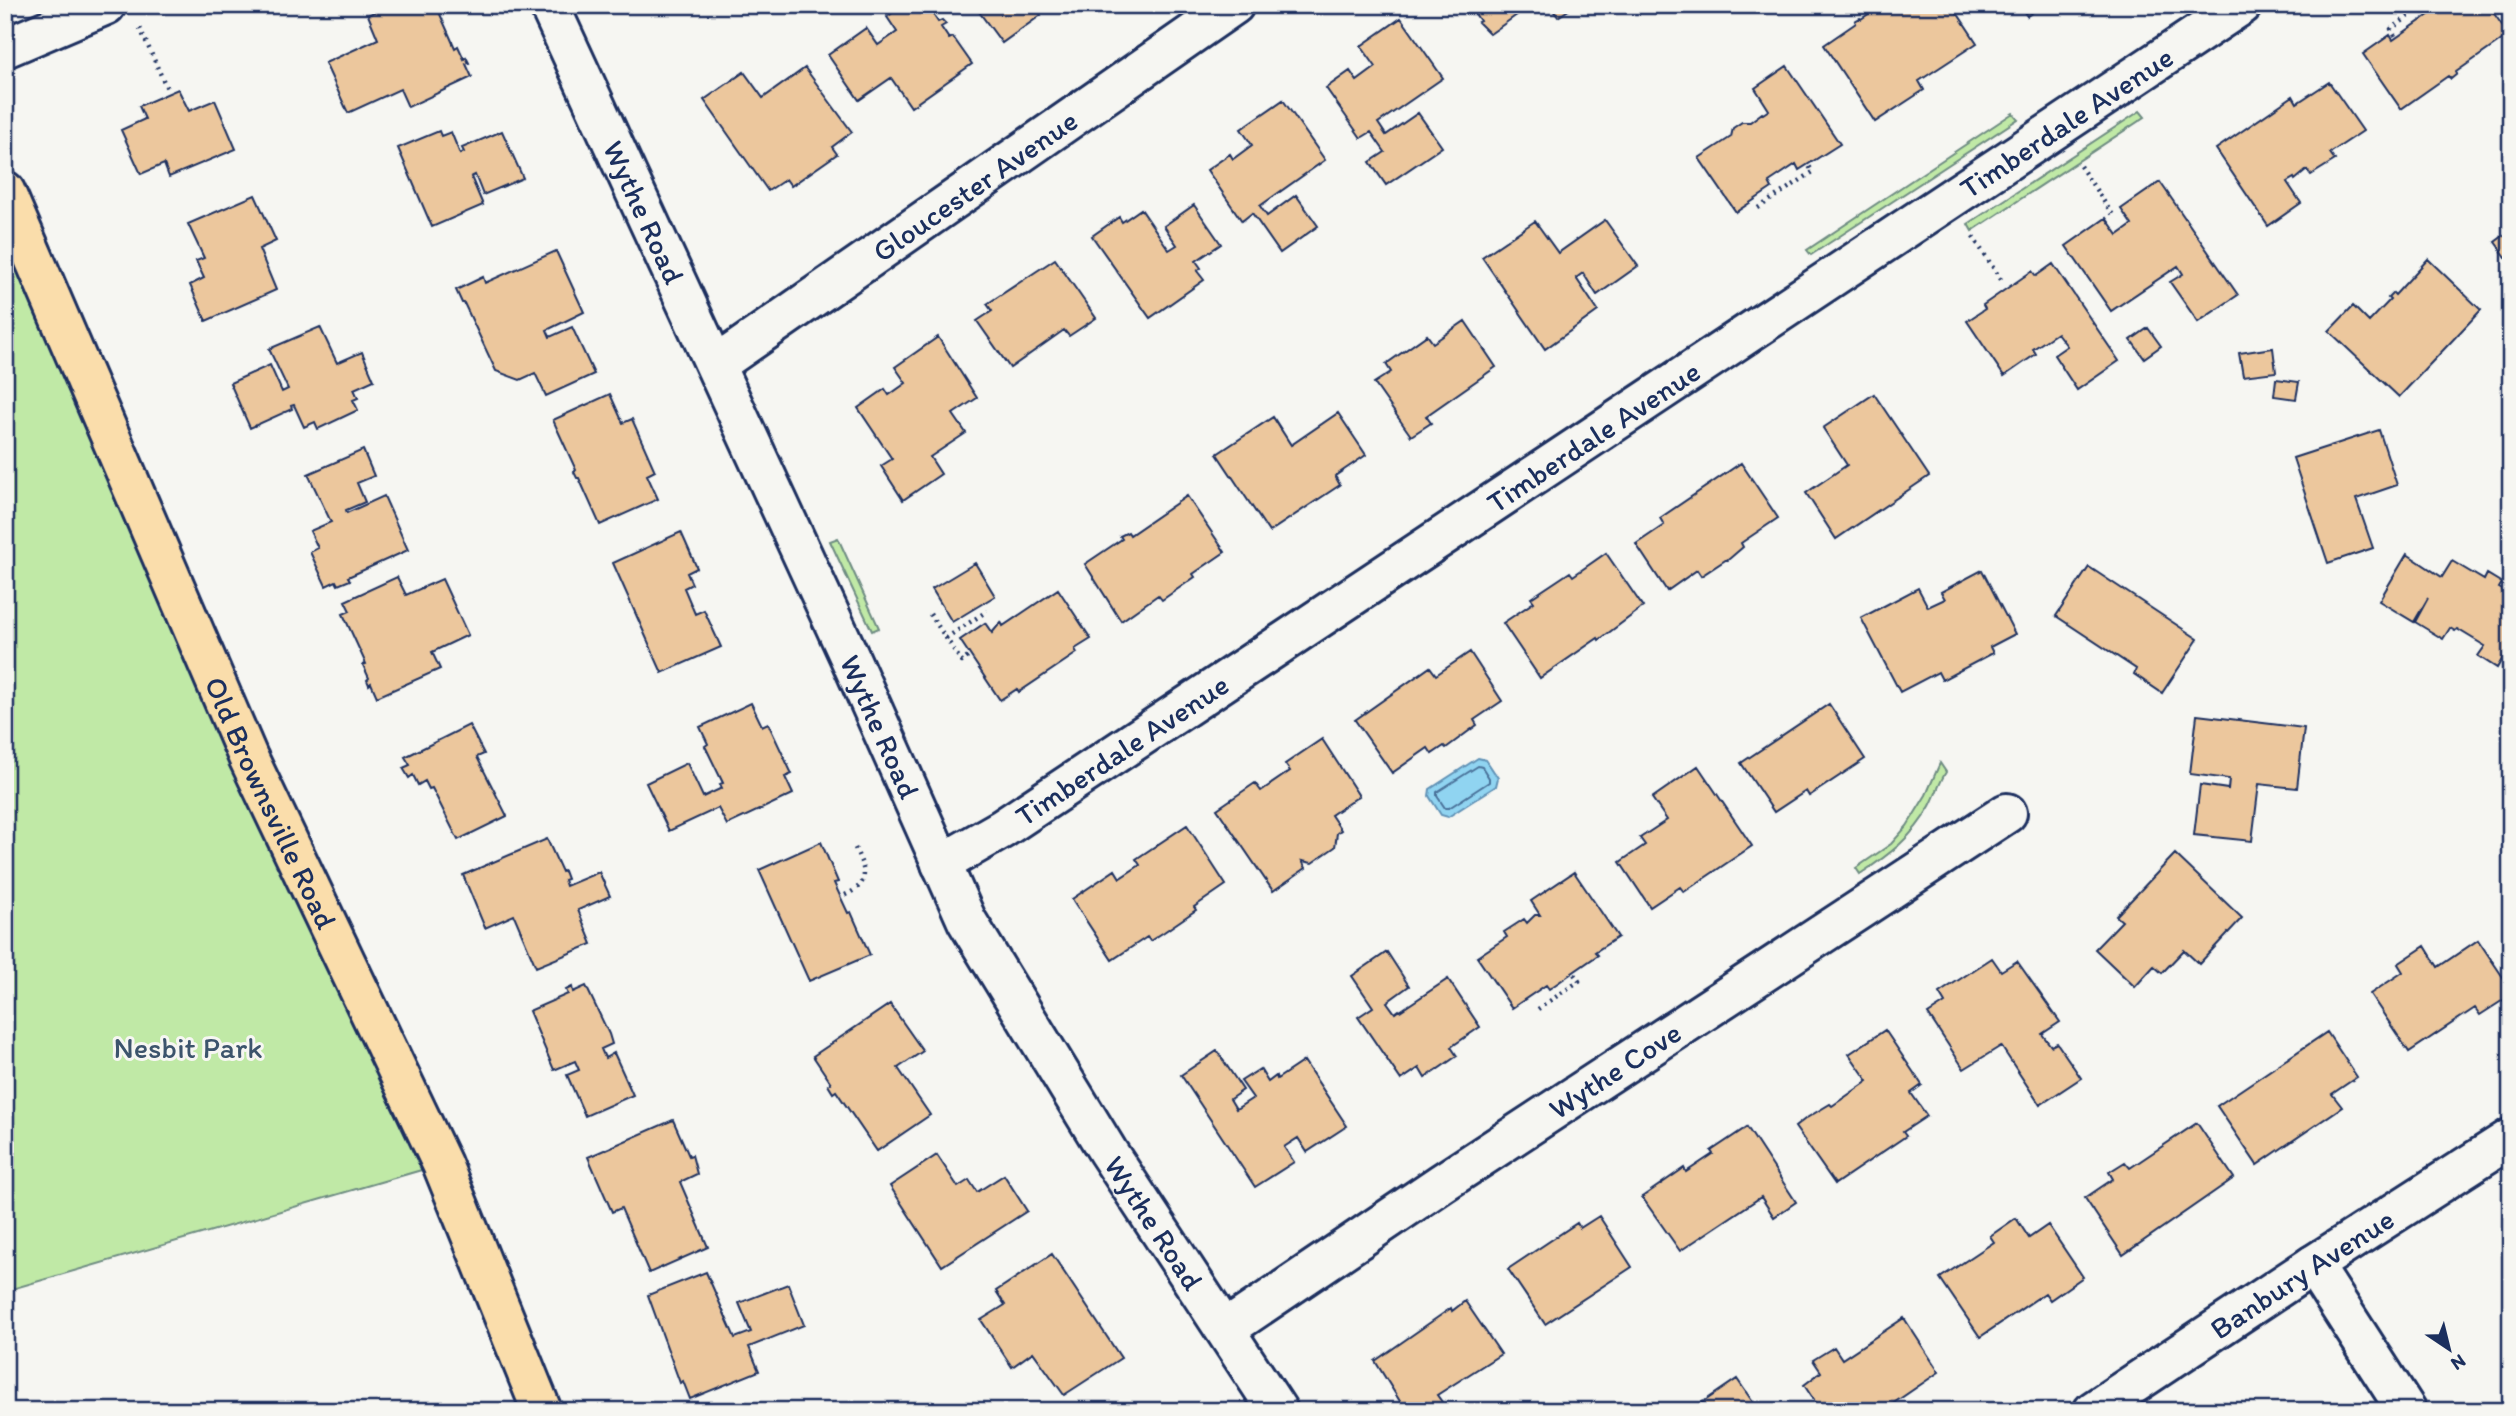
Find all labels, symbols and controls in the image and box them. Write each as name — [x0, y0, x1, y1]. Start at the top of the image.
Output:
street label: Timberdale Avenue — [1952, 38, 2180, 206]
street label: Gloucester Avenue — [865, 101, 1084, 269]
street label: Wythe Road — [595, 135, 694, 290]
street label: Timberdale Avenue — [1479, 352, 1707, 520]
street label: Wythe Road — [832, 649, 929, 805]
street label: Timberdale Avenue — [1008, 665, 1235, 834]
street label: Old Brownsville Road — [197, 671, 346, 935]
street label: Wythe Cove — [1541, 1013, 1688, 1127]
park label: Nesbit Park — [113, 1029, 263, 1066]
street label: Wythe Road — [1097, 1148, 1212, 1297]
street label: Banbury Avenue — [2203, 1200, 2400, 1347]
north arrow — [2414, 1314, 2484, 1384]
text: N — [2447, 1349, 2470, 1376]

